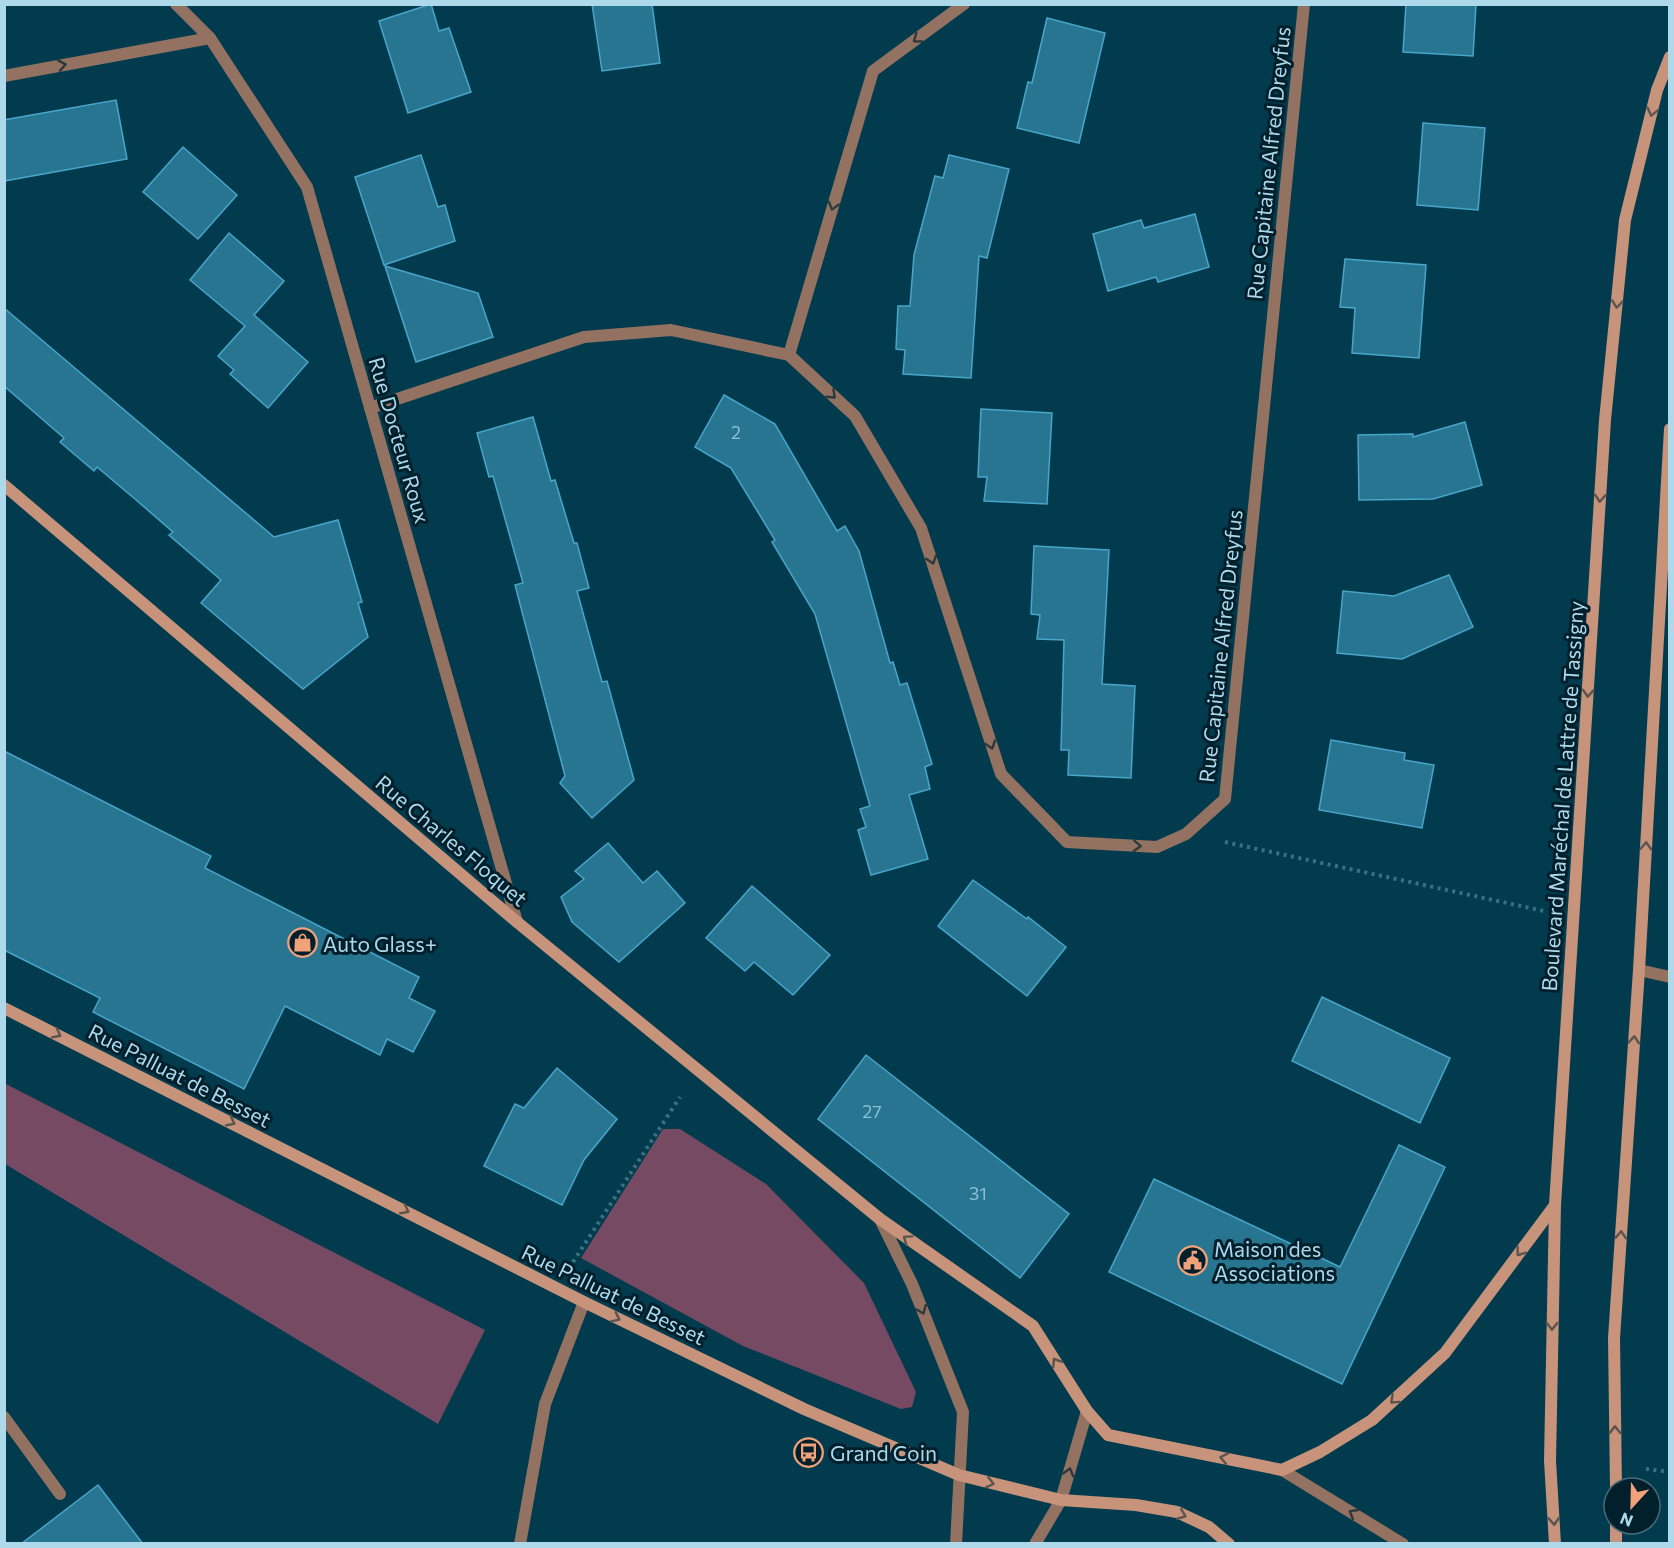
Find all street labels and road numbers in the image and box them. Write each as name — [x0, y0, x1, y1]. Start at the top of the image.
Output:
street label: Rue Capitaine Alfred Dreyfus — [1241, 25, 1295, 301]
street label: Rue Docteur Roux — [364, 354, 436, 526]
street label: Rue Capitaine Alfred Dreyfus — [1193, 508, 1247, 784]
street label: Boulevard Maréchal de Lattre de Tassigny — [1536, 600, 1588, 992]
street label: Rue Charles Floquet — [371, 769, 533, 911]
street label: Rue Palluat de Besset — [85, 1018, 275, 1132]
street label: Rue Palluat de Besset — [518, 1239, 710, 1349]

